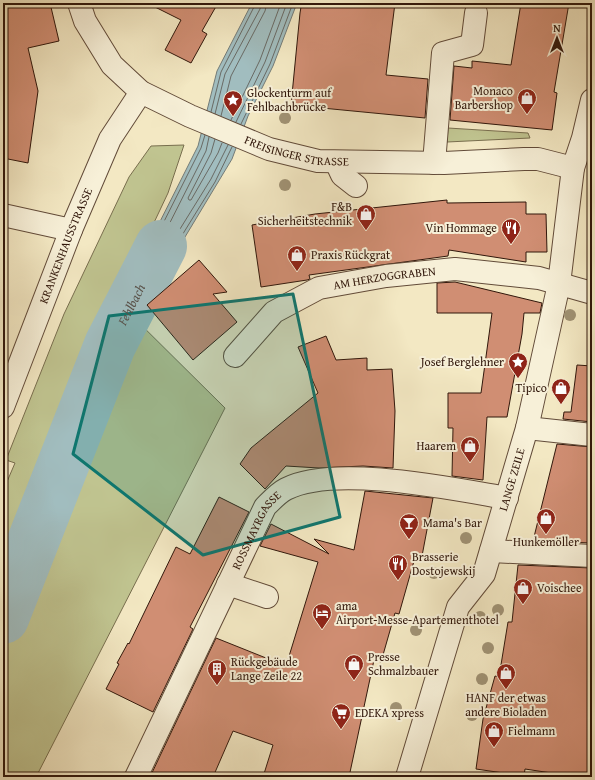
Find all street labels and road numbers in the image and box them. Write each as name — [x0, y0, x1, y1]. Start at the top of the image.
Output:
street label: FREISINGER STRASSE — [242, 131, 349, 169]
street label: KRANKENHAUSSTRASSE — [35, 185, 96, 306]
street label: AM HERZOGGRABEN — [332, 262, 437, 293]
street label: LANGE ZEILE — [494, 446, 529, 513]
street label: ROSSMAYRGASSE — [227, 486, 285, 572]

